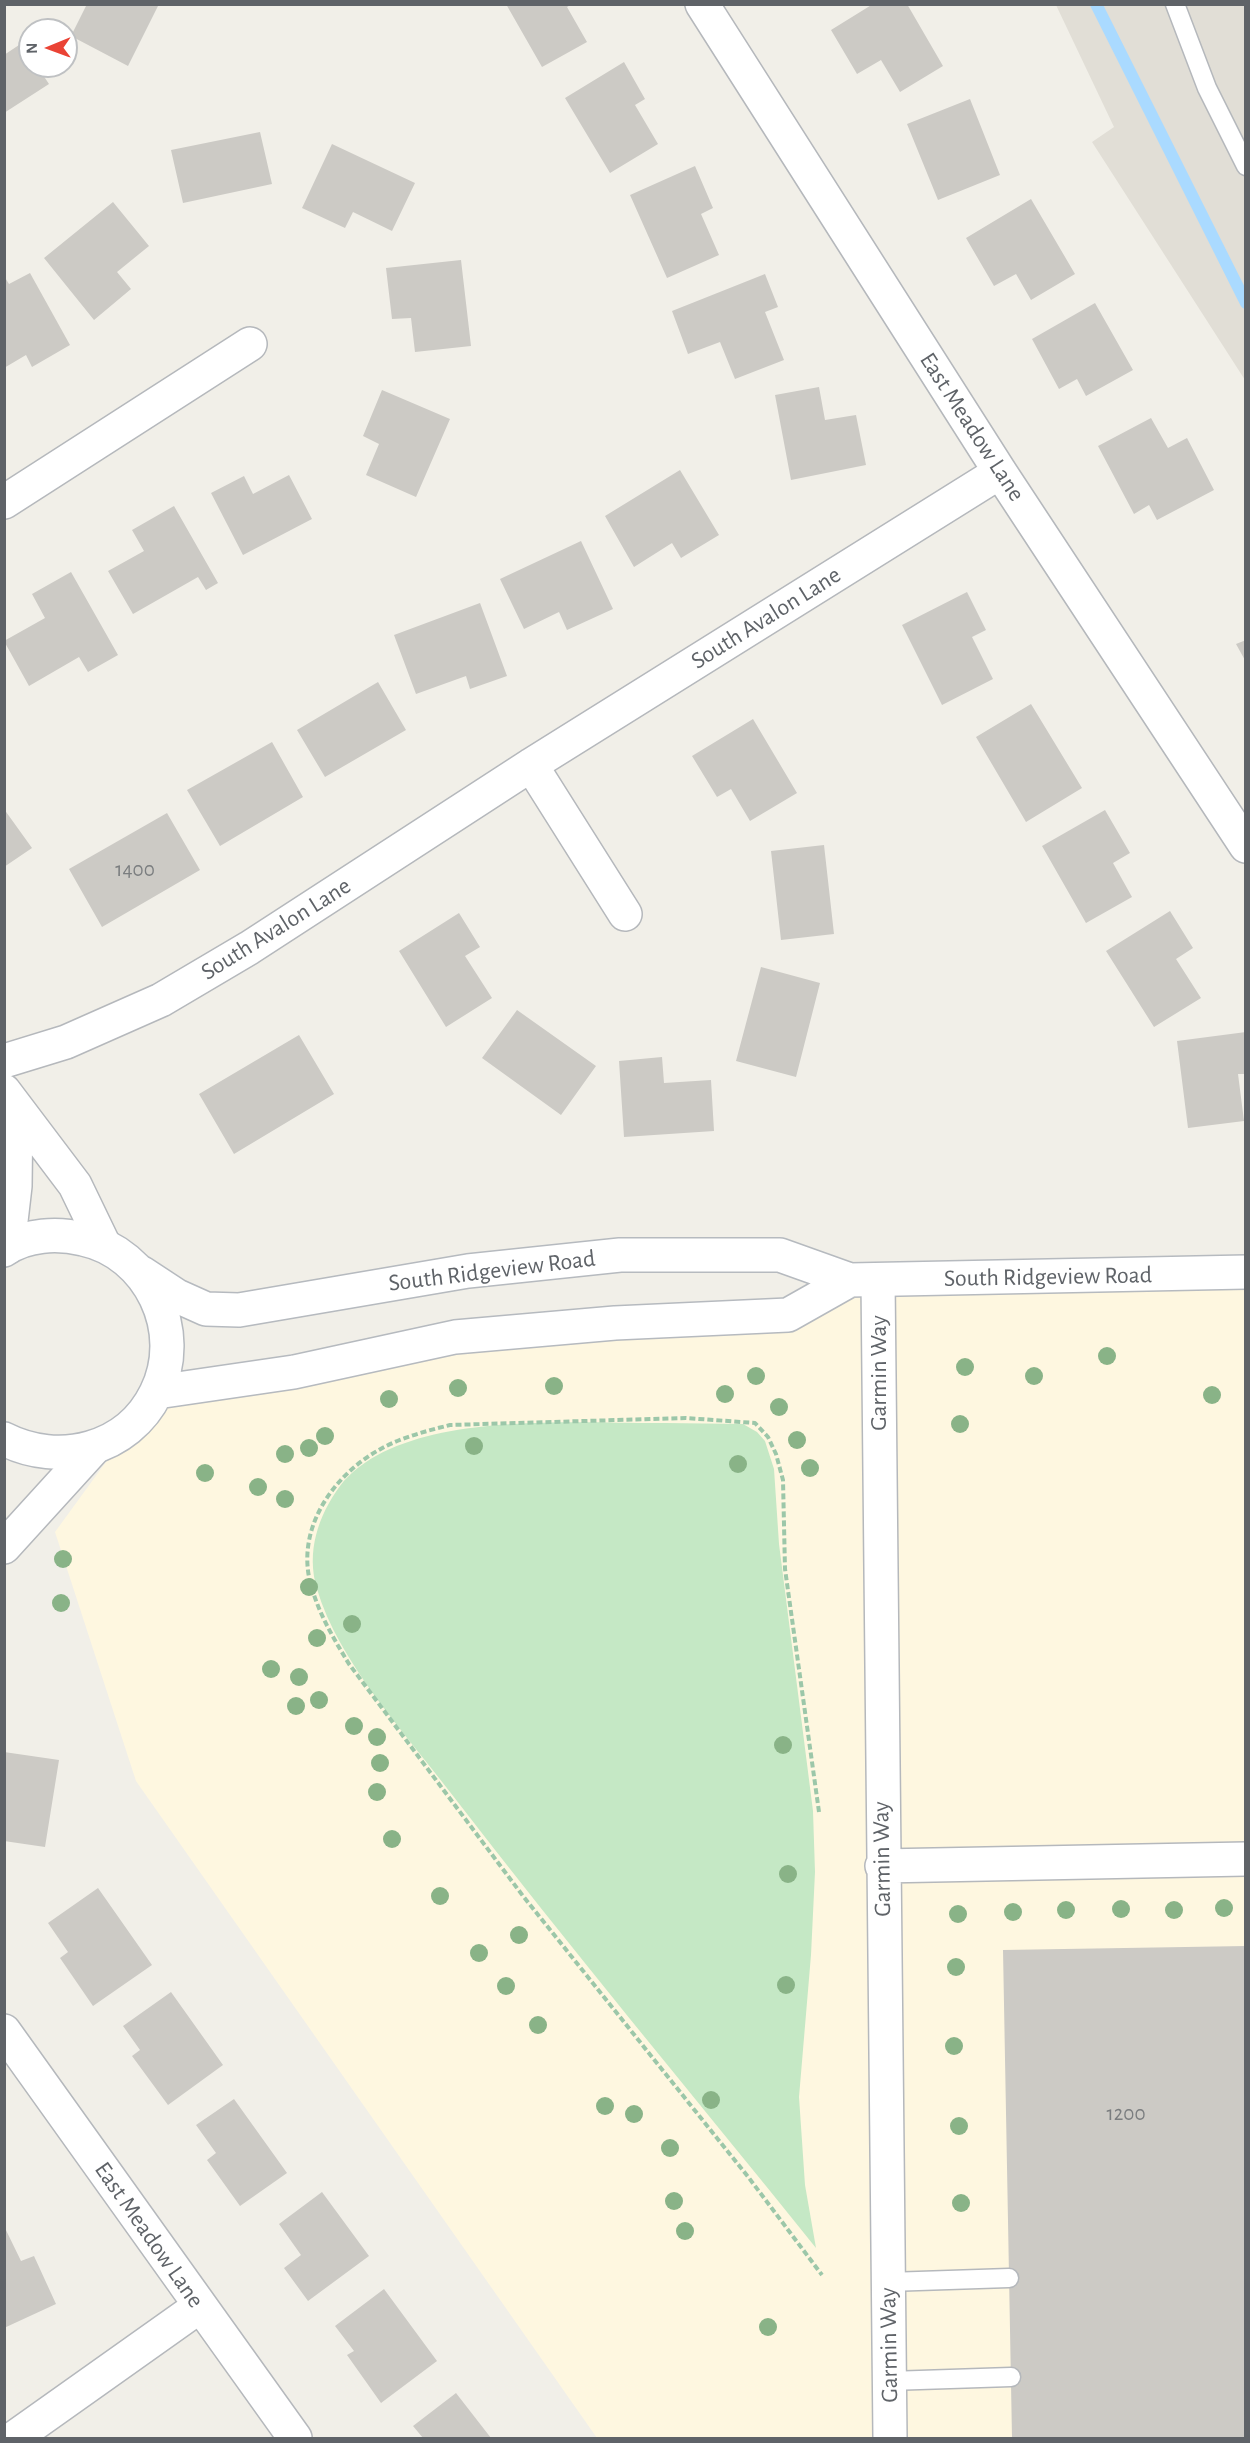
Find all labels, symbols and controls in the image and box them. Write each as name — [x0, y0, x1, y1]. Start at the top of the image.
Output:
north arrow — [18, 18, 78, 78]
text: N — [24, 43, 40, 54]
street label: East Meadow Lane — [913, 347, 1031, 507]
street label: South Avalon Lane — [686, 560, 846, 676]
house number: 1400 — [115, 857, 155, 883]
street label: South Avalon Lane — [196, 871, 356, 987]
street label: South Ridgeview Road — [387, 1244, 597, 1298]
street label: South Ridgeview Road — [944, 1261, 1152, 1293]
street label: Garmin Way — [865, 1315, 893, 1431]
street label: Garmin Way — [867, 1801, 897, 1917]
house number: 1200 — [1107, 2101, 1145, 2127]
street label: East Meadow Lane — [88, 2156, 210, 2314]
street label: Garmin Way — [874, 2287, 904, 2403]

